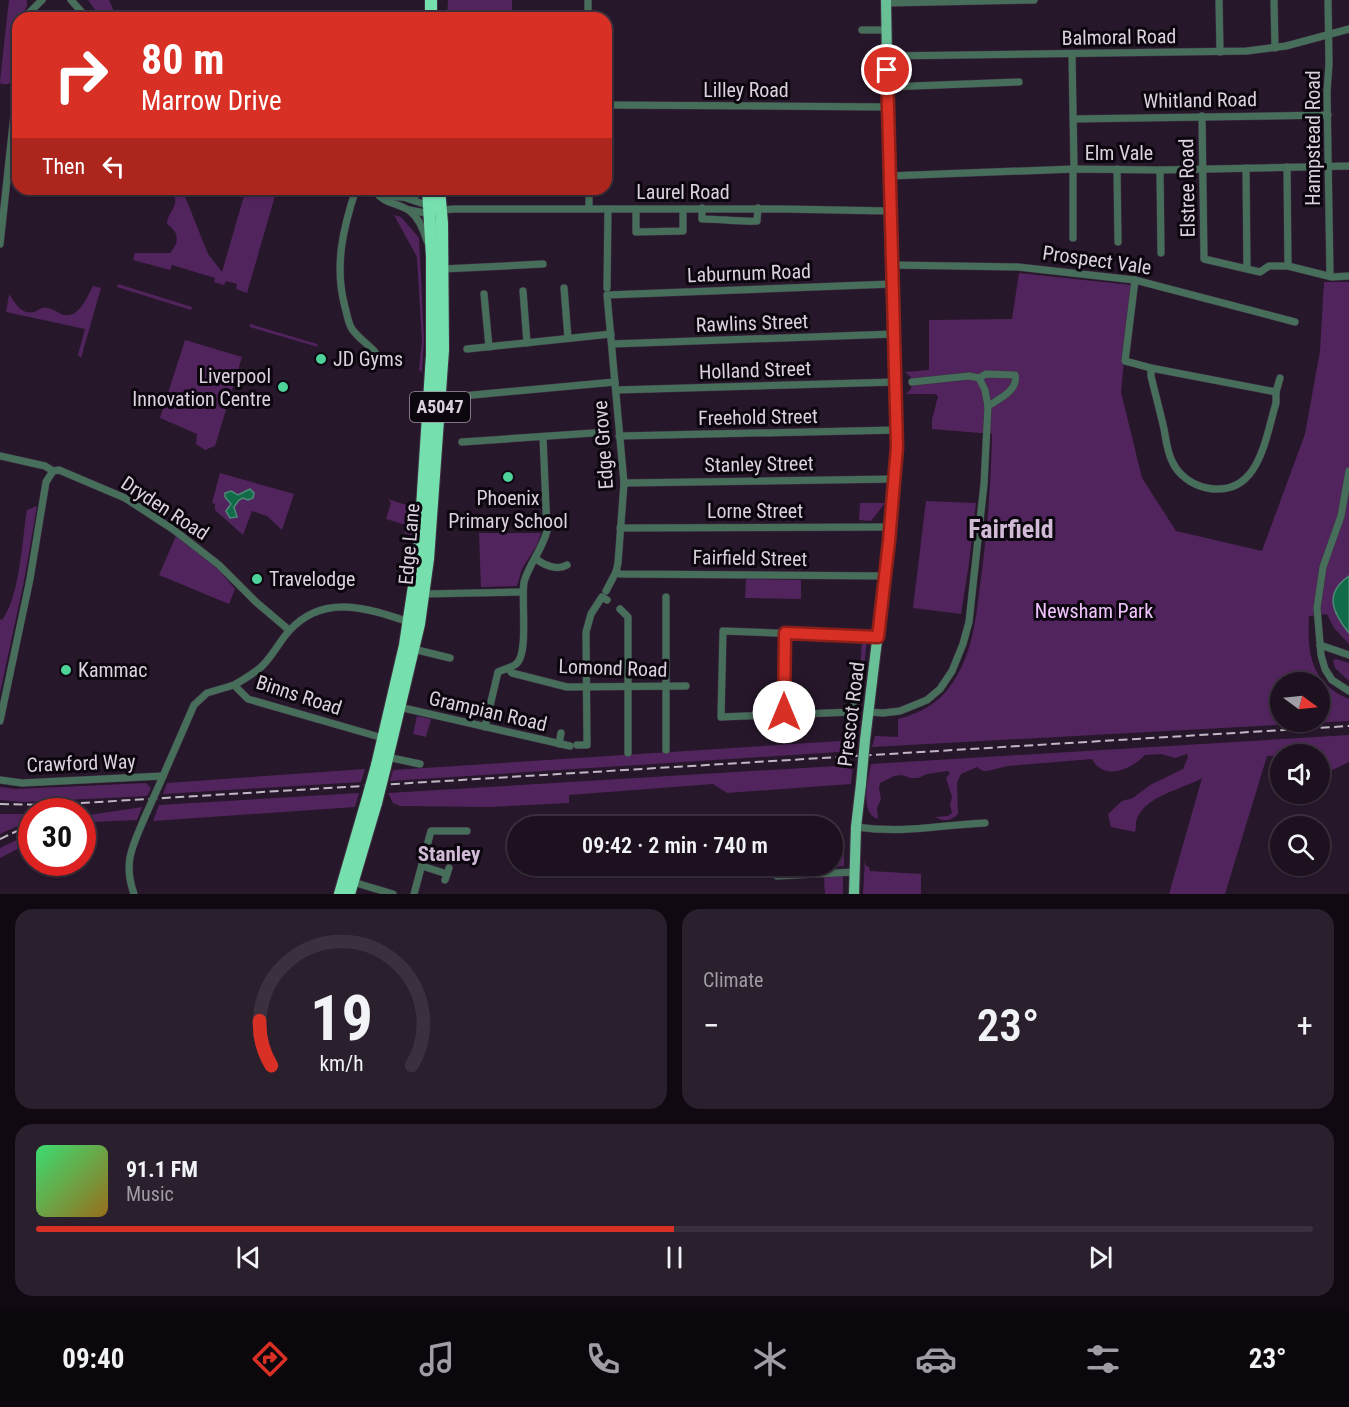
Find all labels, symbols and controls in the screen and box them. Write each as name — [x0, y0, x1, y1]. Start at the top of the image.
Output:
street label: Balmoral Road — [1061, 24, 1177, 50]
text: 80 m — [141, 35, 224, 84]
icon: right — [42, 36, 120, 114]
pin — [861, 44, 912, 95]
icon: arrive — [870, 53, 903, 86]
street label: Hampstead Road — [1301, 70, 1325, 206]
street label: Lilley Road — [703, 78, 789, 102]
text: Marrow Drive — [141, 85, 282, 117]
street label: Whitland Road — [1143, 87, 1257, 113]
street label: Elstree Road — [1174, 138, 1200, 238]
street label: Elm Vale — [1085, 141, 1153, 165]
icon: left — [97, 150, 130, 183]
text: Then — [42, 154, 85, 179]
street label: Laurel Road — [636, 180, 730, 204]
street label: Prospect Vale — [1041, 241, 1153, 279]
street label: Laburnum Road — [687, 259, 811, 287]
street label: Rawlins Street — [695, 309, 809, 337]
place label: JD Gyms — [333, 347, 403, 371]
marker: JD Gyms — [314, 352, 328, 366]
street label: Holland Street — [698, 356, 812, 384]
place label: Liverpool Innovation Centre — [132, 364, 271, 411]
marker: Liverpool Innovation Centre — [276, 380, 290, 394]
road number: A5047 — [410, 392, 470, 422]
street label: Edge Grove — [588, 400, 618, 490]
street label: Freehold Street — [698, 404, 818, 430]
street label: Stanley Street — [704, 451, 814, 477]
marker: Phoenix Primary School — [501, 470, 515, 484]
street label: Dryden Road — [117, 471, 213, 545]
place label: Phoenix Primary School — [448, 486, 568, 533]
street label: Lorne Street — [707, 499, 803, 523]
street label: Edge Lane — [393, 502, 425, 586]
district label: Fairfield — [968, 514, 1054, 544]
street label: Fairfield Street — [692, 545, 808, 571]
place label: Travelodge — [269, 567, 355, 591]
marker: Travelodge — [250, 572, 264, 586]
park label: Newsham Park — [1035, 599, 1153, 623]
street label: Lomond Road — [558, 654, 668, 682]
place label: Kammac — [78, 658, 147, 682]
street label: Prescot Road — [833, 660, 869, 768]
marker: Kammac — [59, 663, 73, 677]
street label: Binns Road — [253, 670, 345, 720]
north arrow — [1270, 672, 1330, 732]
map controls — [1270, 672, 1330, 876]
position arrow — [752, 680, 816, 744]
street label: Grampian Road — [427, 686, 549, 736]
button: sound — [1270, 744, 1330, 804]
street label: Crawford Way — [26, 749, 136, 777]
speed limit sign: 30 — [18, 798, 96, 876]
button: search — [1270, 816, 1330, 876]
text: 09:42 · 2 min · 740 m — [582, 833, 768, 858]
district label: Stanley — [418, 842, 481, 866]
text: Climate — [703, 968, 763, 992]
text: 19 — [309, 982, 373, 1055]
text: 23° — [977, 999, 1039, 1052]
text: − — [703, 1006, 720, 1045]
text: + — [1297, 1006, 1313, 1045]
text: km/h — [319, 1051, 363, 1076]
text: 91.1 FM — [126, 1157, 198, 1182]
text: Music — [126, 1182, 174, 1206]
icon: previous — [232, 1241, 265, 1274]
icon: pause — [658, 1241, 691, 1274]
icon: next — [1084, 1241, 1117, 1274]
icon: directions — [249, 1338, 291, 1380]
icon: music — [416, 1338, 458, 1380]
icon: phone — [582, 1338, 624, 1380]
icon: climate — [749, 1338, 791, 1380]
icon: car — [915, 1338, 957, 1380]
icon: filters — [1082, 1338, 1124, 1380]
text: 09:40 — [62, 1343, 124, 1375]
text: 23° — [1249, 1343, 1287, 1375]

